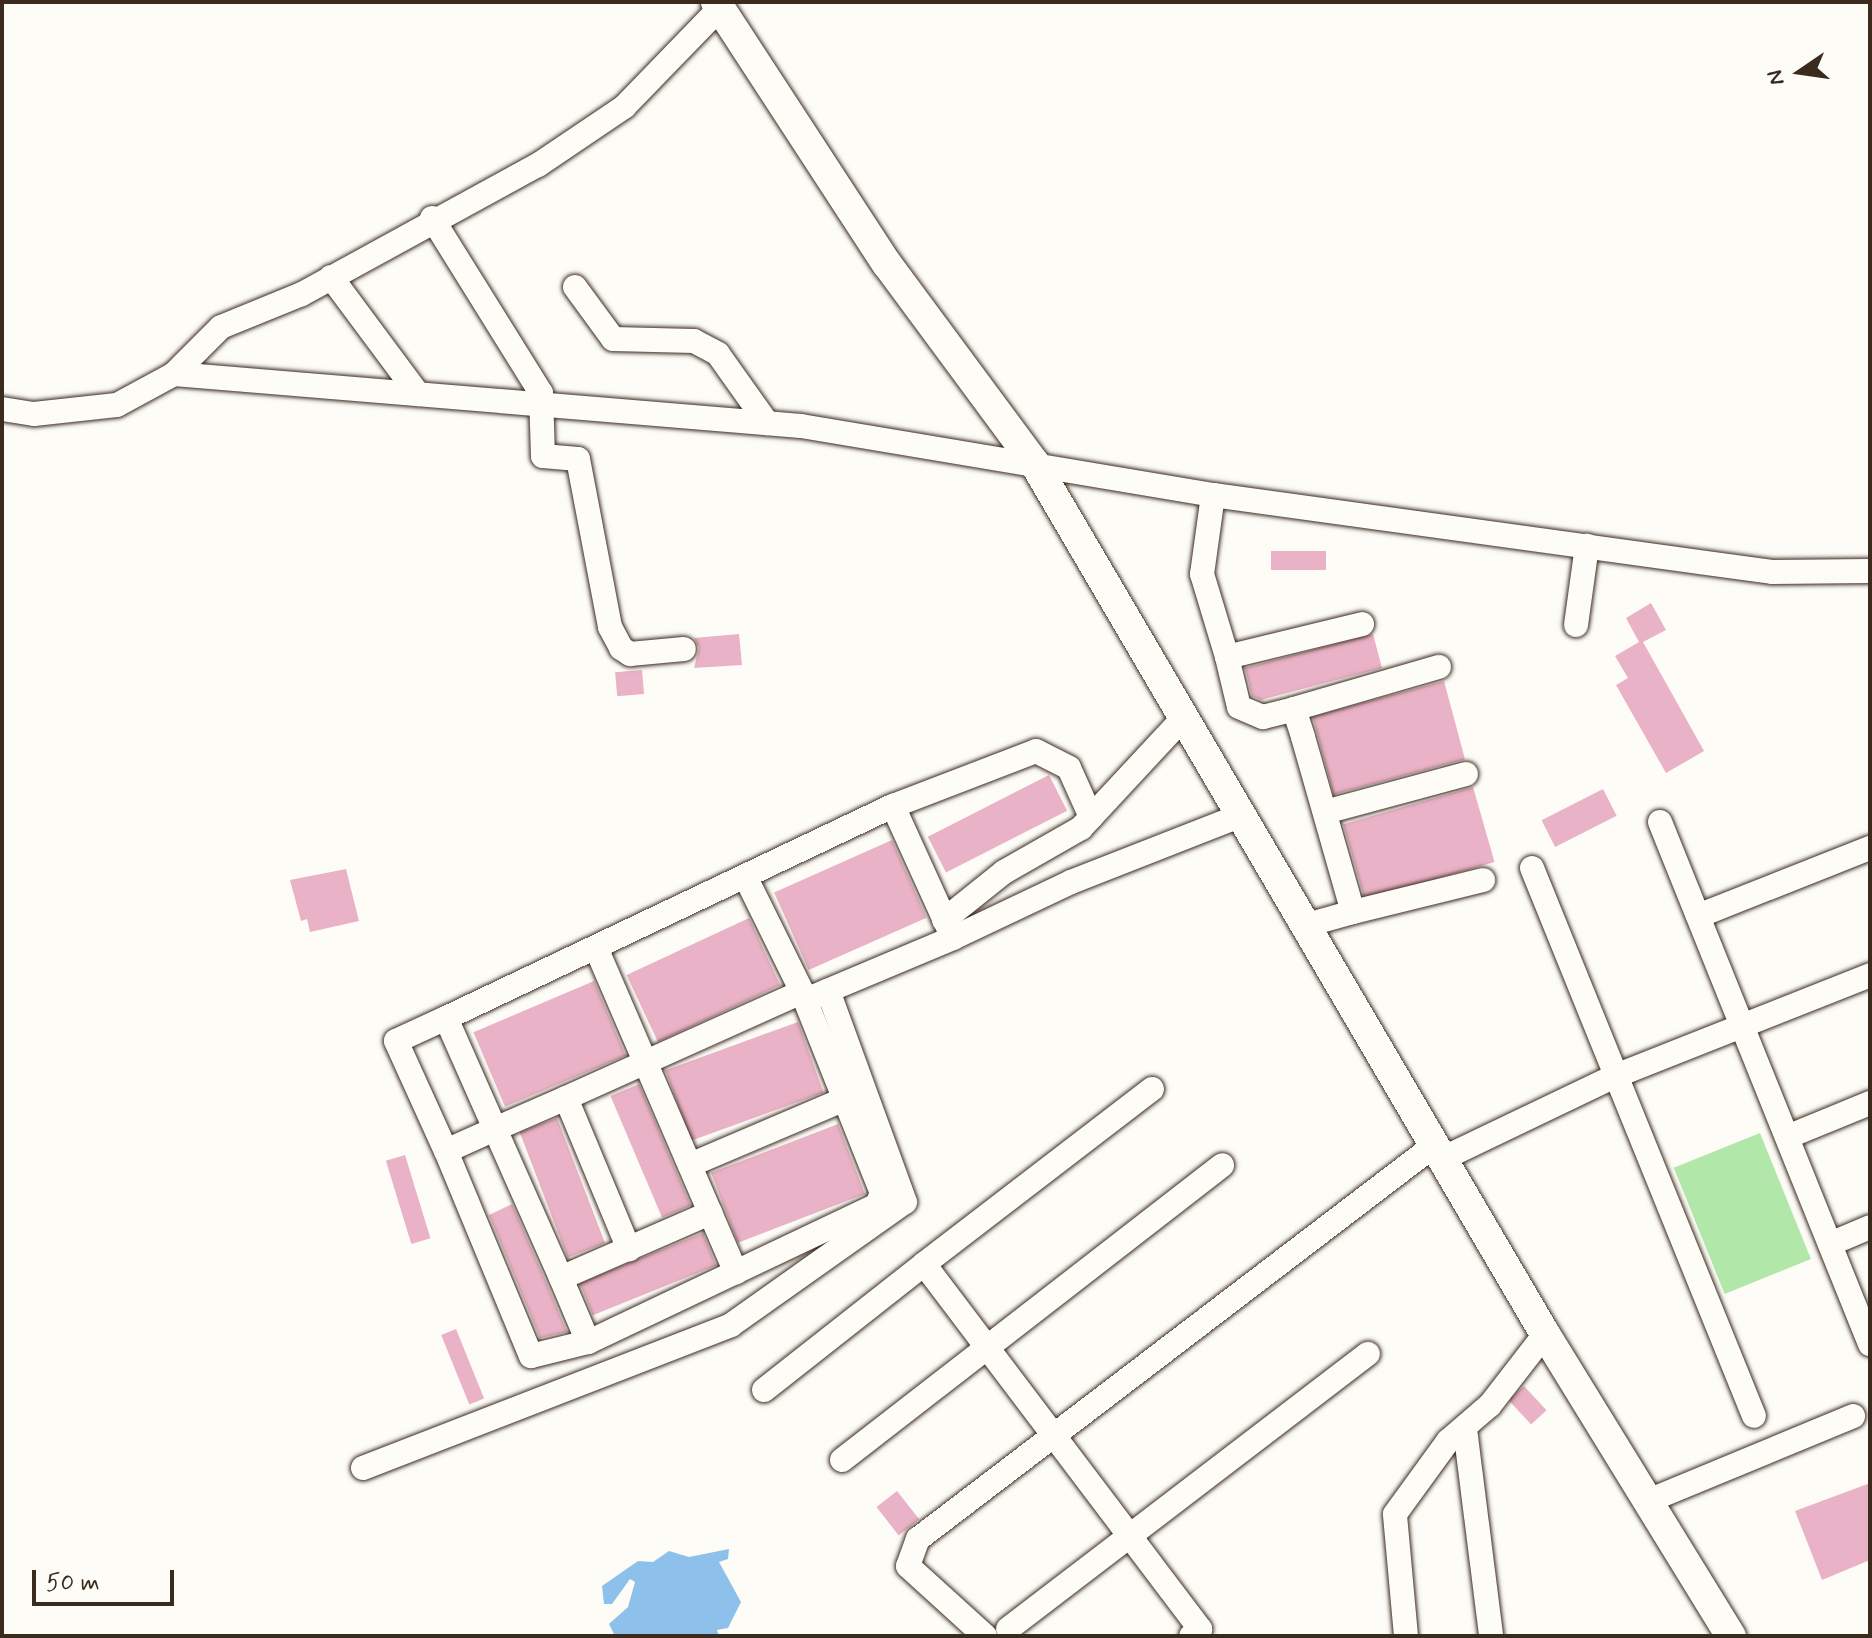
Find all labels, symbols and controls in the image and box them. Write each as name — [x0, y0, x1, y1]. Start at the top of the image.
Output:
north arrow — [1760, 32, 1840, 112]
text: N — [1761, 67, 1792, 88]
scale bar — [36, 1554, 178, 1604]
text: 50 m — [46, 1568, 100, 1599]

